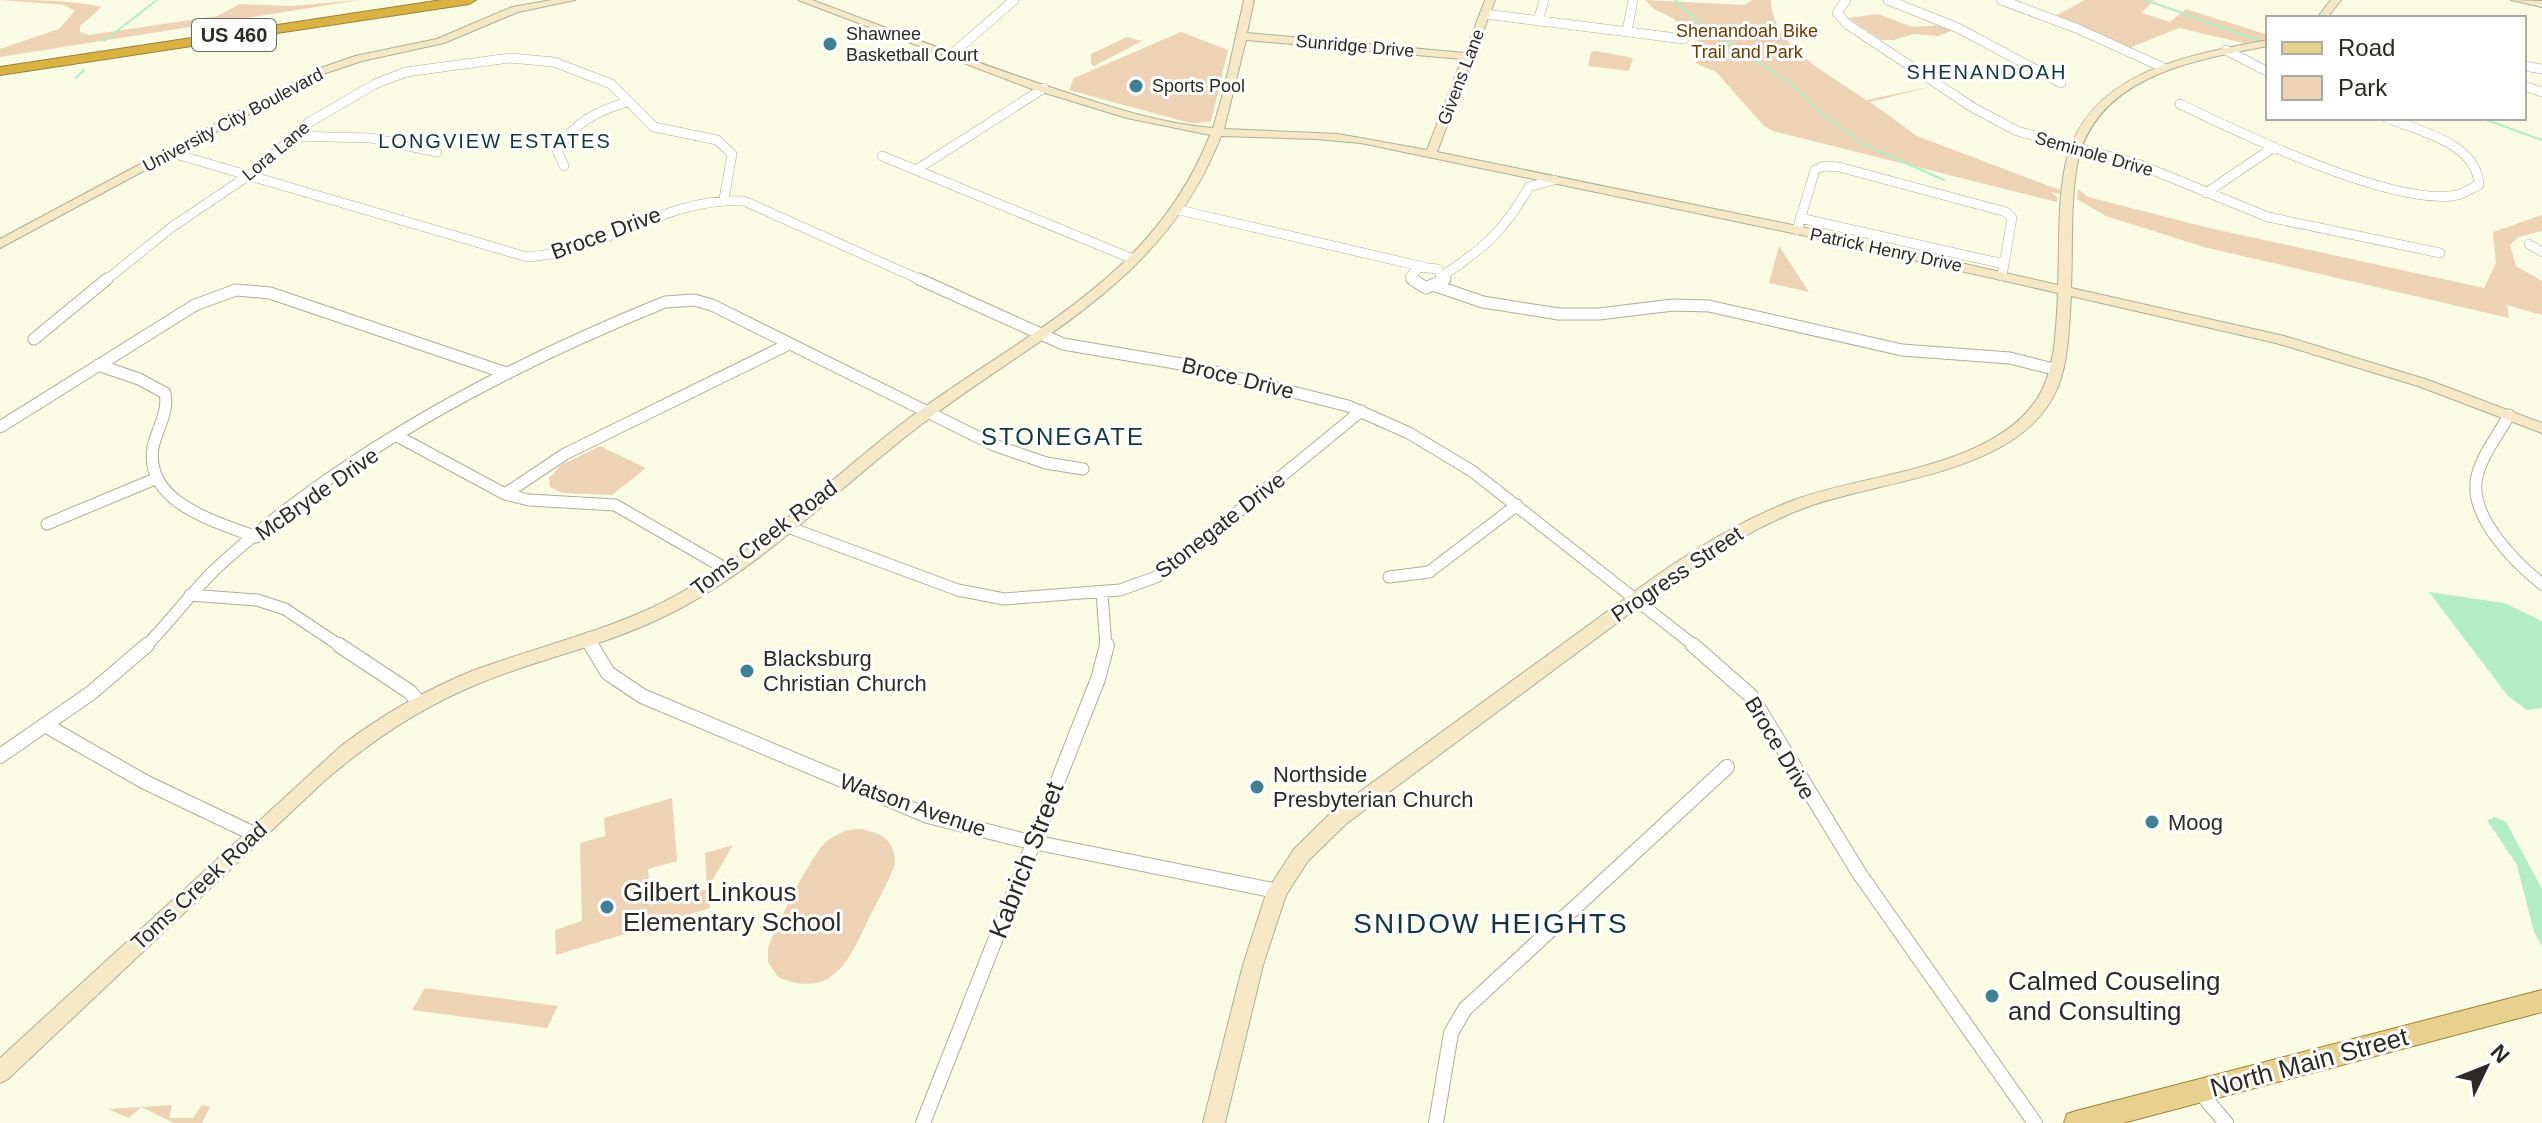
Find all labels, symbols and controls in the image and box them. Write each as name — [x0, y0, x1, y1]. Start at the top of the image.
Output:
legend — [2266, 16, 2526, 120]
road number: US 460 — [192, 19, 276, 51]
park label: Shenandoah Bike Trail and Park — [1676, 21, 1818, 62]
place label: Shawnee Basketball Court — [846, 24, 978, 65]
street label: Givens Lane — [1434, 26, 1488, 128]
street label: Sunridge Drive — [1295, 31, 1415, 61]
text: Road — [2338, 34, 2395, 61]
marker: Shawnee Basketball Court — [821, 35, 839, 53]
district label: SHENANDOAH — [1906, 61, 2068, 83]
street label: University City Boulevard — [140, 64, 326, 176]
text: Park — [2338, 74, 2388, 101]
place label: Sports Pool — [1152, 76, 1245, 96]
marker: Sports Pool — [1127, 77, 1145, 95]
street label: Lora Lane — [239, 117, 313, 185]
street label: Seminole Drive — [2033, 128, 2155, 180]
district label: LONGVIEW ESTATES — [378, 130, 612, 152]
street label: Broce Drive — [548, 202, 664, 264]
street label: Patrick Henry Drive — [1808, 224, 1964, 276]
street label: Broce Drive — [1179, 352, 1297, 404]
district label: STONEGATE — [981, 423, 1145, 450]
street label: McBryde Drive — [251, 442, 383, 546]
street label: Stonegate Drive — [1150, 467, 1290, 583]
street label: Toms Creek Road — [686, 475, 842, 601]
street label: Progress Street — [1607, 521, 1747, 627]
place label: Blacksburg Christian Church — [763, 646, 927, 696]
marker: Blacksburg Christian Church — [738, 662, 756, 680]
street label: Broce Drive — [1740, 692, 1820, 804]
place label: Northside Presbyterian Church — [1273, 762, 1474, 812]
street label: Watson Avenue — [837, 768, 989, 842]
street label: Kabrich Street — [982, 777, 1070, 942]
marker: Northside Presbyterian Church — [1248, 778, 1266, 796]
place label: Moog — [2168, 810, 2223, 835]
marker: Moog — [2143, 813, 2161, 831]
street label: Toms Creek Road — [126, 817, 272, 955]
place label: Gilbert Linkous Elementary School — [623, 877, 841, 937]
marker: Gilbert Linkous Elementary School — [598, 898, 616, 916]
district label: SNIDOW HEIGHTS — [1353, 908, 1629, 939]
place label: Calmed Couseling and Consulting — [2008, 966, 2220, 1026]
marker: Calmed Couseling and Consulting — [1983, 987, 2001, 1005]
street label: North Main Street — [2207, 1021, 2412, 1103]
north arrow — [2446, 1027, 2526, 1107]
text: N — [2486, 1039, 2515, 1068]

